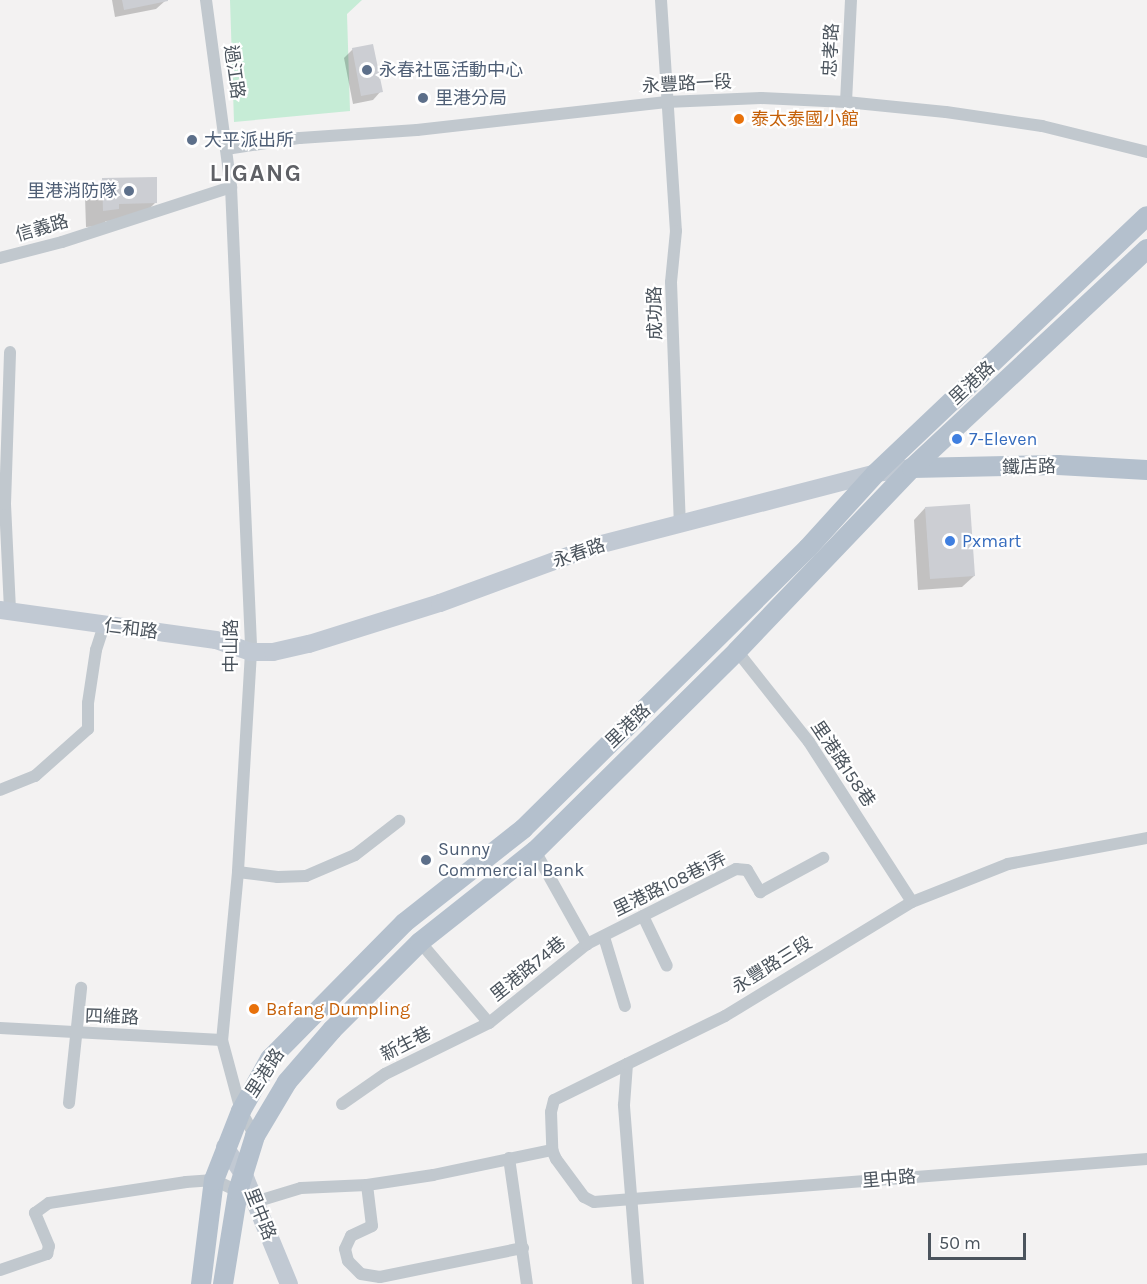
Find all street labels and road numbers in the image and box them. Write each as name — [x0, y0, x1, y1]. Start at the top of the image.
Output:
street label: 忠孝路 — [819, 22, 843, 78]
street label: 過江路 — [220, 44, 248, 100]
street label: 永豐路一段 — [641, 71, 733, 97]
street label: 信義路 — [13, 210, 71, 246]
street label: 成功路 — [644, 286, 666, 340]
street label: 里港路 — [945, 357, 999, 409]
street label: 鐵店路 — [1002, 456, 1056, 478]
street label: 永春路 — [550, 534, 608, 572]
street label: 仁和路 — [103, 615, 159, 643]
street label: 中山路 — [220, 619, 242, 673]
street label: 里港路 — [601, 699, 655, 753]
street label: 里港路158巷 — [806, 717, 880, 811]
street label: 里港路108巷1弄 — [610, 847, 730, 921]
street label: 里港路74巷 — [486, 932, 570, 1006]
street label: 永豐路三段 — [728, 932, 816, 998]
street label: 四維路 — [85, 1005, 139, 1029]
street label: 新生巷 — [377, 1022, 435, 1066]
street label: 里港路 — [241, 1044, 289, 1102]
street label: 里中路 — [861, 1166, 917, 1192]
street label: 里中路 — [240, 1185, 280, 1243]

